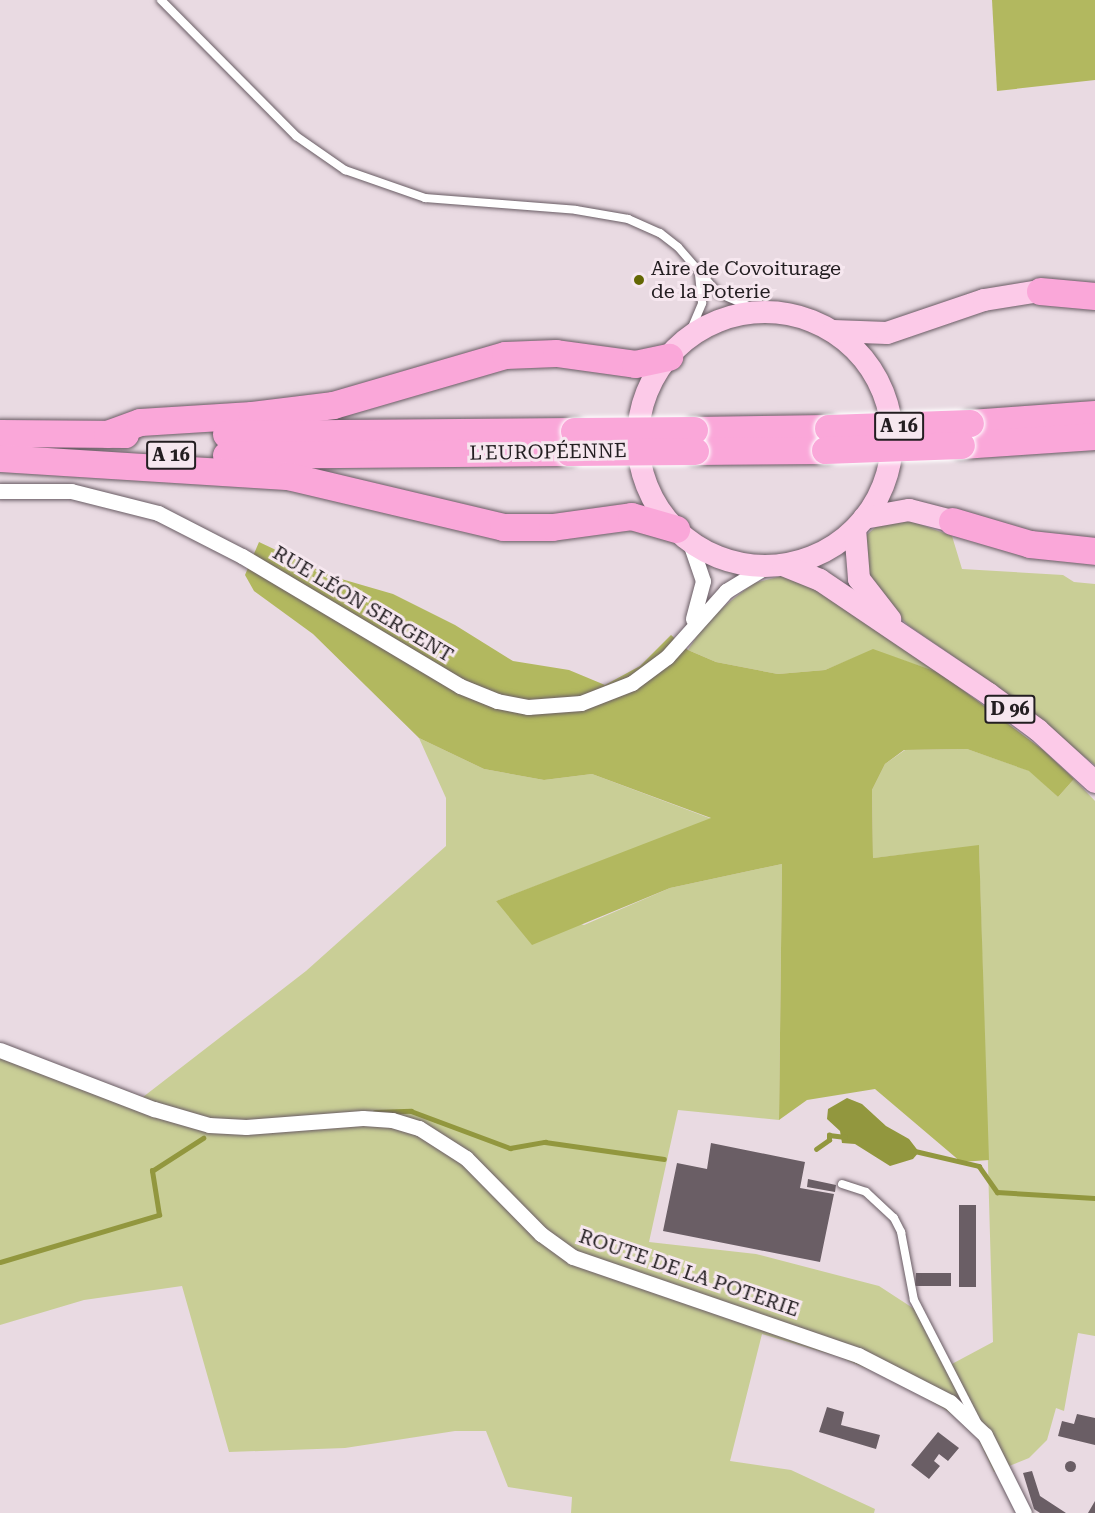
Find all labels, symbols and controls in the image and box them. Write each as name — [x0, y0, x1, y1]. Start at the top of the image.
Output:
place label: Aire de Covoiturage de la Poterie — [651, 256, 841, 303]
marker: Aire de Covoiturage de la Poterie — [632, 273, 646, 287]
road number: A 16 — [874, 411, 924, 441]
street label: L'EUROPÉENNE — [469, 439, 627, 465]
road number: A 16 — [146, 440, 196, 470]
street label: RUE LÉON SERGENT — [268, 541, 458, 667]
road number: D 96 — [983, 694, 1037, 724]
street label: ROUTE DE LA POTERIE — [576, 1224, 802, 1322]

